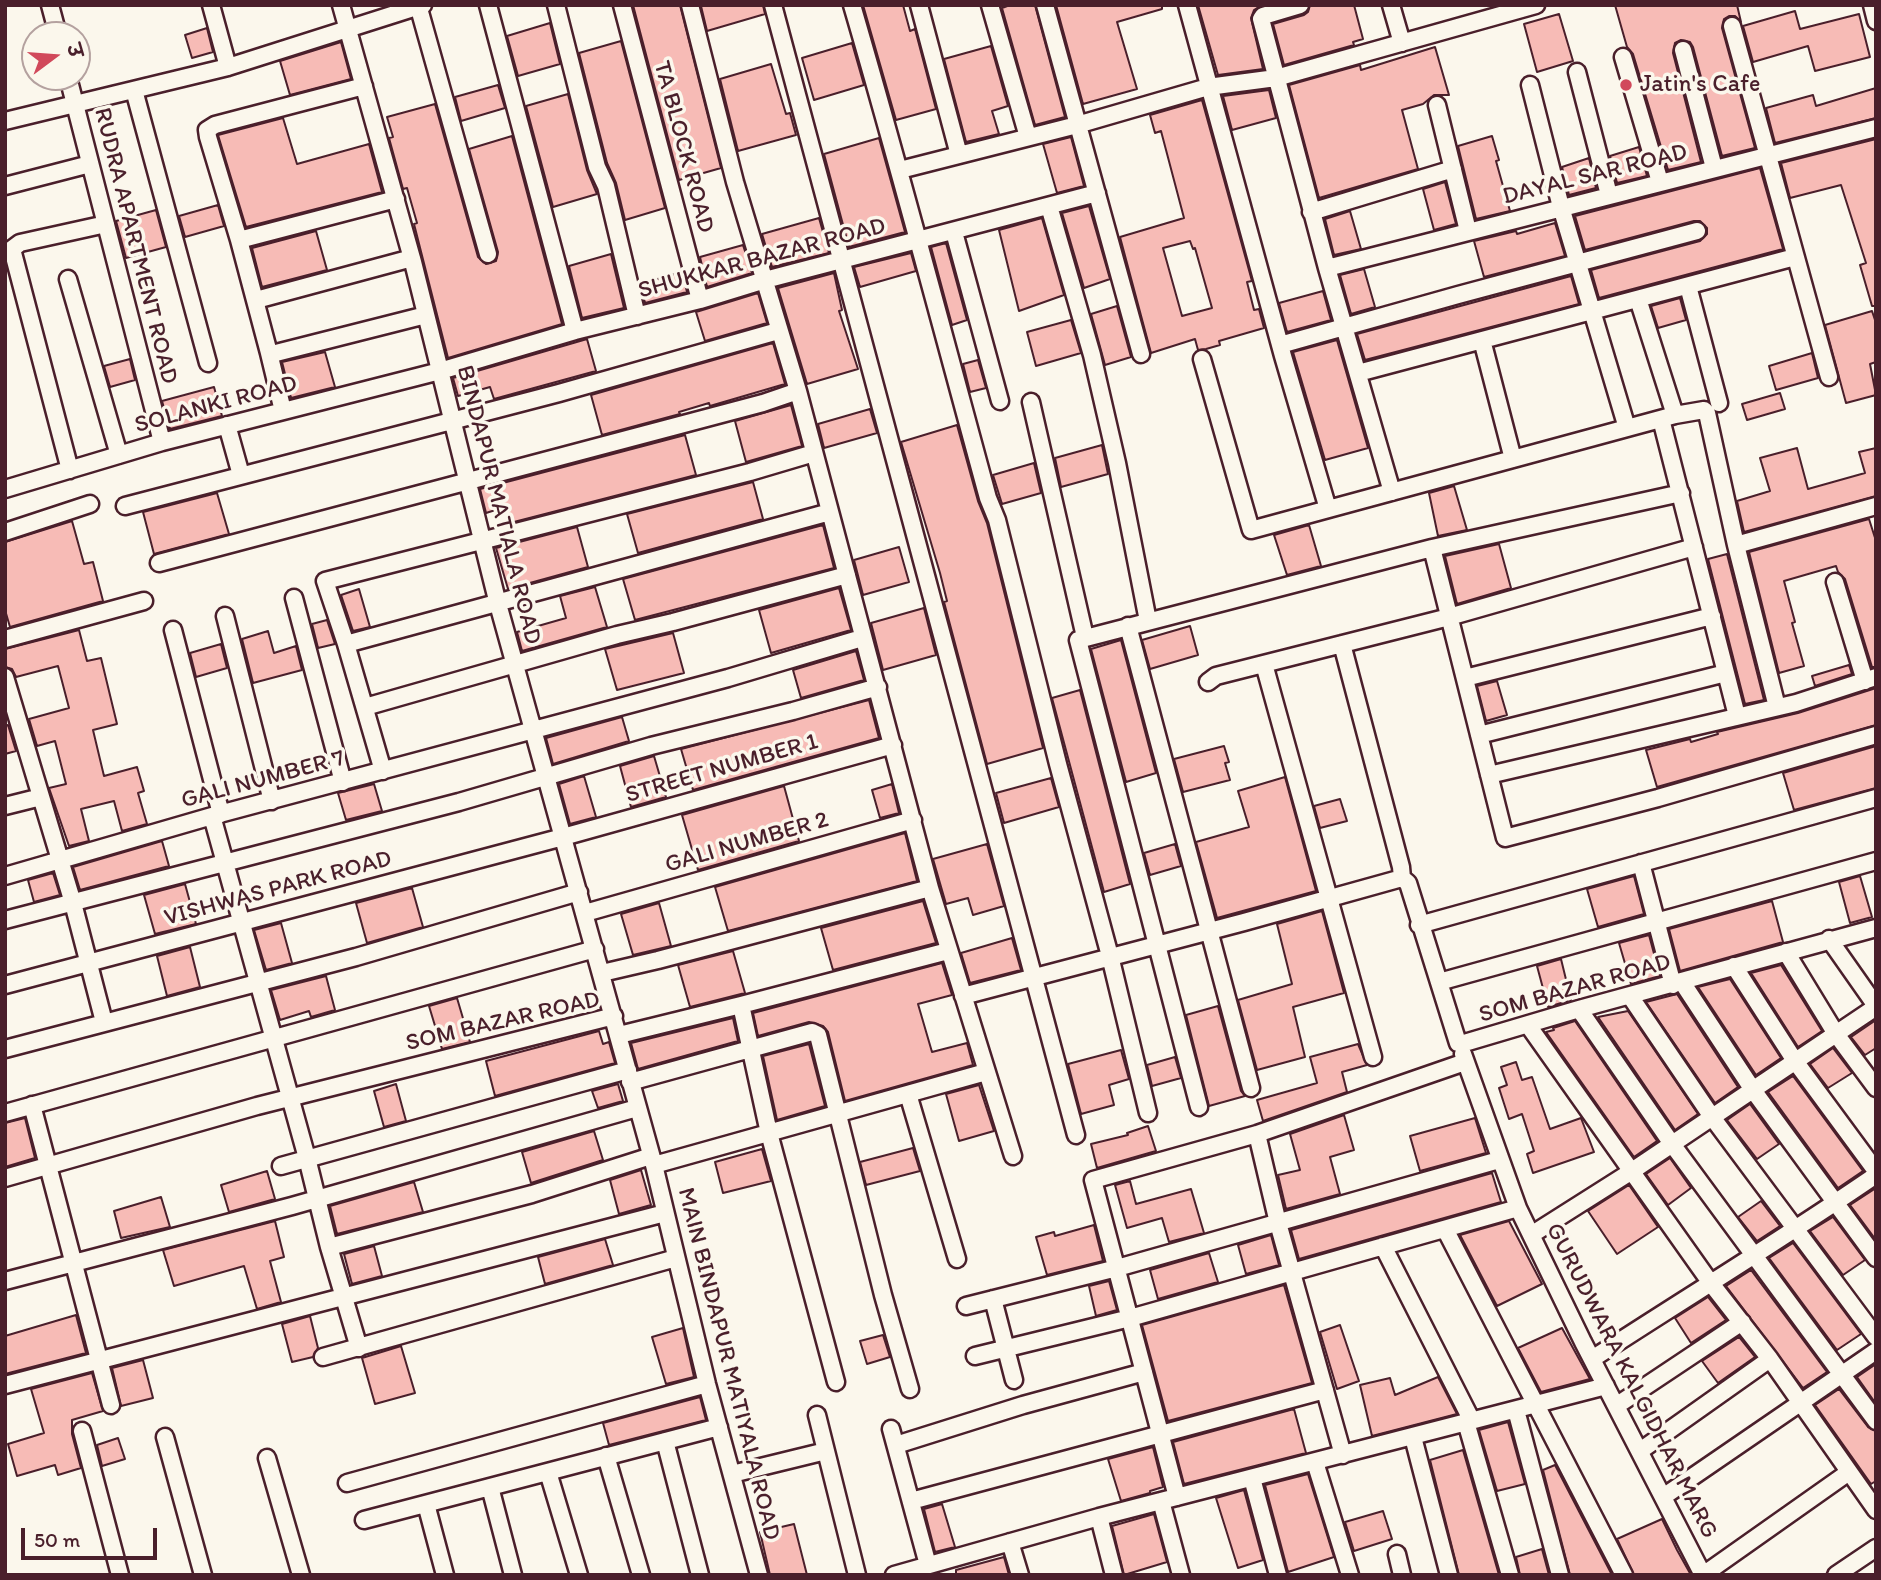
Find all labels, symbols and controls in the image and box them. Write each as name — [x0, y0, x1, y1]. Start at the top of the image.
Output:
north arrow — [21, 21, 91, 91]
text: उ — [62, 41, 88, 60]
street label: TA BLOCK ROAD — [646, 58, 720, 236]
place label: Jatin's Cafe — [1640, 71, 1760, 99]
marker: Jatin's Cafe — [1618, 77, 1634, 93]
street label: RUDRA APARTMENT ROAD — [87, 105, 183, 387]
street label: DAYAL SAR ROAD — [1500, 138, 1690, 212]
street label: SHUKKAR BAZAR ROAD — [635, 212, 889, 306]
street label: BINDAPUR MATIALA ROAD — [449, 363, 547, 647]
street label: SOLANKI ROAD — [132, 370, 300, 440]
street label: STREET NUMBER 1 — [622, 728, 822, 810]
street label: GALI NUMBER 7 — [178, 744, 348, 816]
street label: GALI NUMBER 2 — [662, 806, 832, 880]
street label: VISHWAS PARK ROAD — [161, 845, 395, 933]
street label: SOM BAZAR ROAD — [1476, 948, 1674, 1030]
street label: SOM BAZAR ROAD — [403, 986, 603, 1058]
street label: MAIN BINDAPUR MATIYALA ROAD — [670, 1185, 786, 1543]
street label: GURUDWARA KALGIDHAR MARG — [1539, 1219, 1723, 1543]
scale bar — [24, 1514, 161, 1558]
text: 50 m — [34, 1527, 80, 1552]

